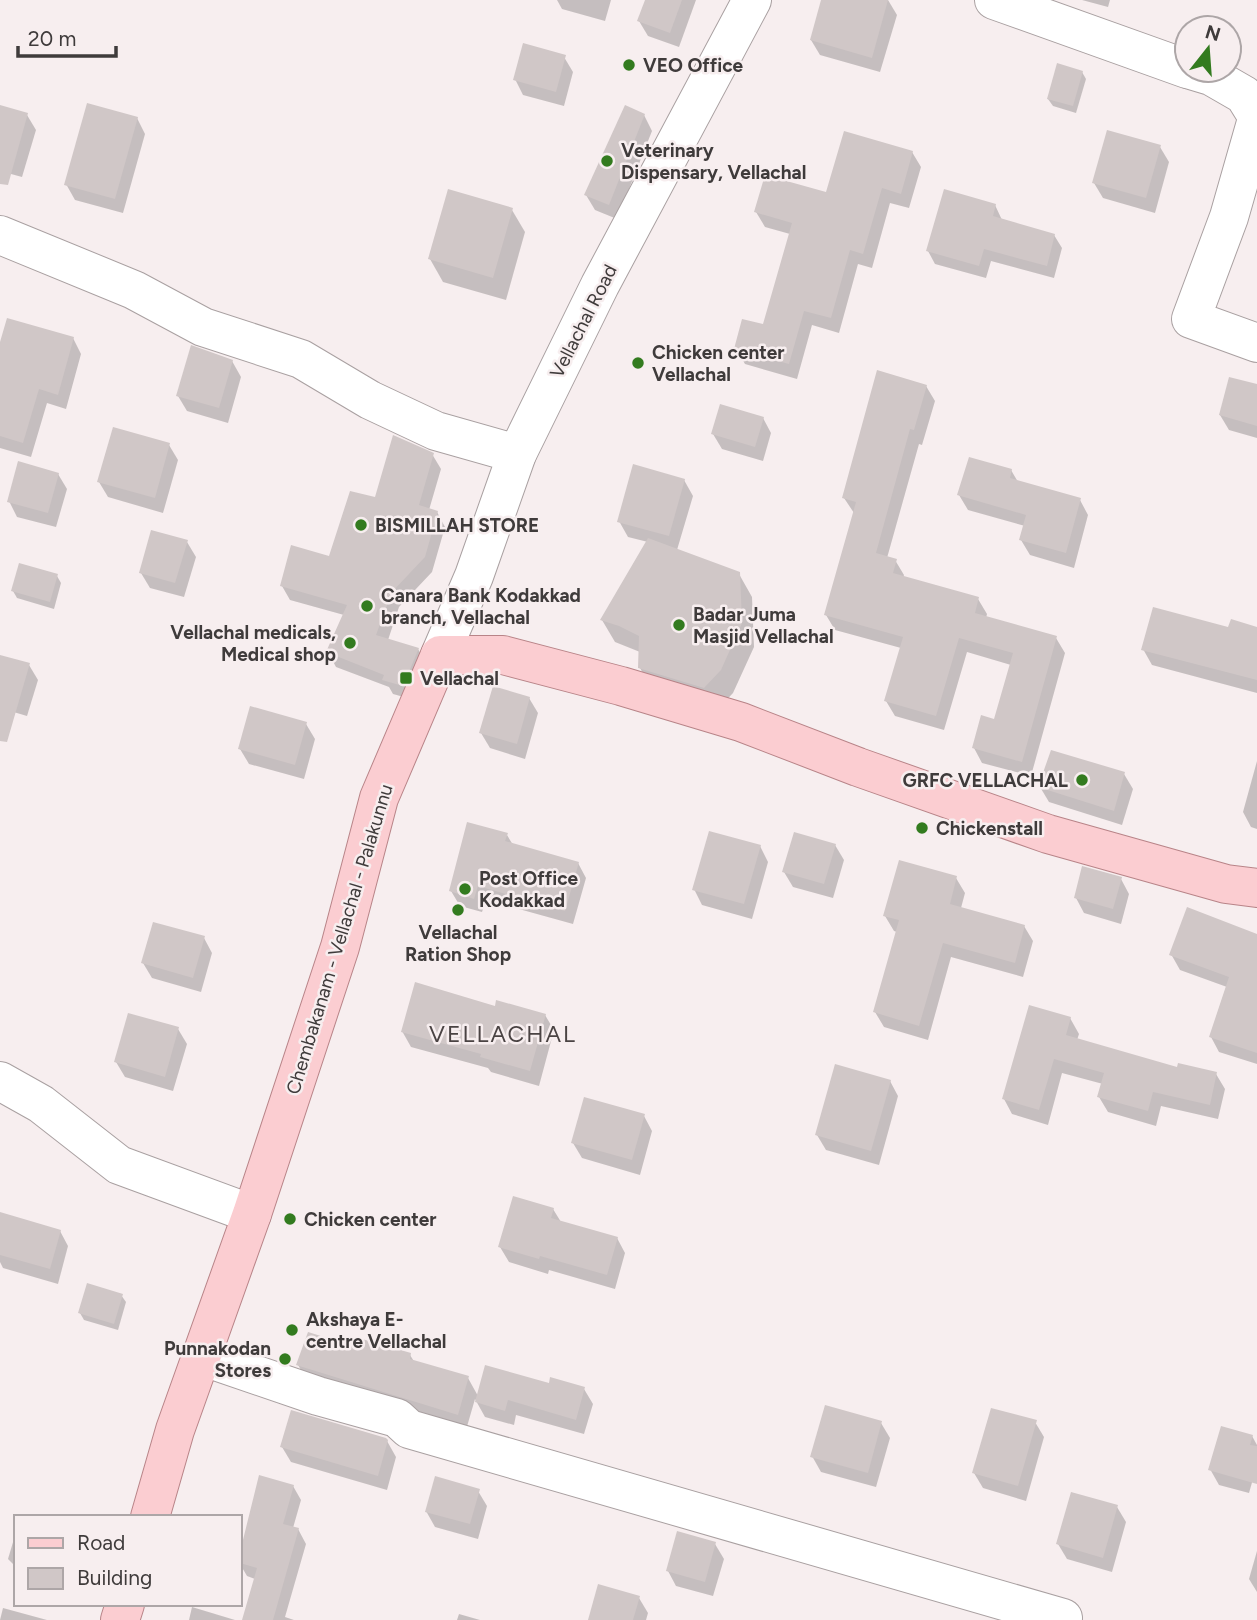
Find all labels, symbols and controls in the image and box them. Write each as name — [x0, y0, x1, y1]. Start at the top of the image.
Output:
scale bar — [18, 14, 116, 58]
north arrow — [1173, 14, 1243, 84]
text: N — [1202, 20, 1223, 46]
text: 20 m — [28, 26, 76, 51]
place label: VEO Office — [643, 54, 744, 77]
marker: VEO Office — [621, 57, 637, 73]
place label: Veterinary Dispensary, Vellachal — [621, 139, 806, 184]
marker: Veterinary Dispensary, Vellachal — [599, 153, 615, 169]
street label: Vellachal Road — [545, 261, 622, 382]
place label: Chicken center Vellachal — [652, 341, 784, 386]
marker: Chicken center Vellachal — [630, 355, 646, 371]
place label: BISMILLAH STORE — [375, 514, 539, 537]
marker: BISMILLAH STORE — [353, 517, 369, 533]
place label: Canara Bank Kodakkad branch, Vellachal — [381, 584, 581, 629]
marker: Canara Bank Kodakkad branch, Vellachal — [359, 598, 375, 614]
place label: Badar Juma Masjid Vellachal — [693, 603, 834, 648]
marker: Badar Juma Masjid Vellachal — [671, 617, 687, 633]
place label: Vellachal medicals, Medical shop — [170, 621, 336, 666]
marker: Vellachal medicals, Medical shop — [342, 635, 358, 651]
place label: Vellachal — [420, 667, 499, 690]
marker: Vellachal — [398, 670, 414, 686]
place label: GRFC VELLACHAL — [903, 769, 1068, 792]
marker: GRFC VELLACHAL — [1074, 772, 1090, 788]
street label: Chembakanam - Vellachal - Palakunnu — [281, 781, 398, 1097]
place label: Chickenstall — [936, 817, 1043, 840]
marker: Chickenstall — [914, 820, 930, 836]
place label: Post Office Kodakkad — [479, 867, 579, 912]
marker: Post Office Kodakkad — [457, 881, 473, 897]
marker: Vellachal Ration Shop — [450, 902, 466, 918]
place label: Vellachal Ration Shop — [405, 921, 511, 966]
district label: VELLACHAL — [429, 1020, 577, 1048]
place label: Chicken center — [304, 1208, 436, 1231]
marker: Chicken center — [282, 1211, 298, 1227]
place label: Akshaya E- centre Vellachal — [306, 1308, 447, 1353]
marker: Akshaya E- centre Vellachal — [284, 1322, 300, 1338]
place label: Punnakodan Stores — [164, 1337, 271, 1382]
marker: Punnakodan Stores — [277, 1351, 293, 1367]
legend — [14, 1515, 242, 1606]
text: Road — [77, 1530, 125, 1555]
text: Building — [77, 1565, 152, 1590]

